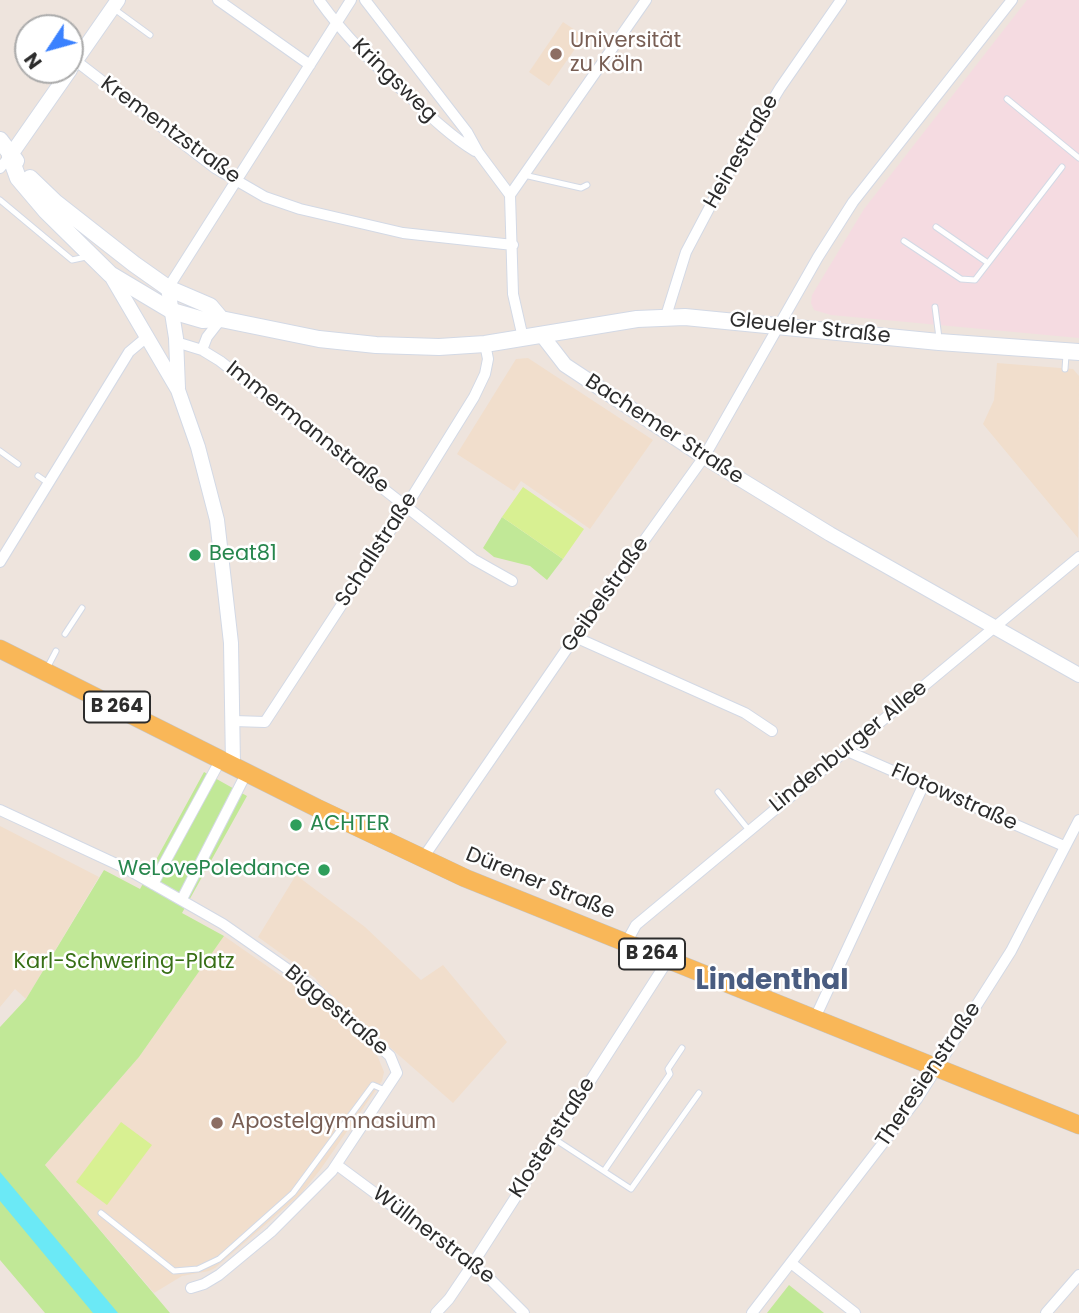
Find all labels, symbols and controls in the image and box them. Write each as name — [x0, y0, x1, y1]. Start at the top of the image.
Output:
north arrow — [14, 14, 84, 84]
place label: Universität zu Köln — [570, 29, 681, 79]
street label: Kringsweg — [346, 34, 442, 128]
marker: Universität zu Köln — [548, 46, 564, 62]
text: N — [18, 47, 48, 74]
street label: Krementzstraße — [95, 72, 245, 190]
street label: Heinestraße — [699, 91, 785, 213]
street label: Gleueler Straße — [728, 308, 892, 350]
street label: Immermannstraße — [220, 357, 394, 499]
street label: Bachemer Straße — [580, 369, 748, 491]
street label: Schallstraße — [331, 488, 423, 612]
street label: Geibelstraße — [557, 533, 655, 657]
place label: Beat81 — [209, 542, 277, 568]
marker: Beat81 — [187, 547, 203, 563]
street label: Lindenburger Allee — [765, 676, 933, 818]
road number: B 264 — [84, 692, 150, 722]
street label: Flotowstraße — [887, 759, 1021, 837]
place label: ACHTER — [310, 812, 390, 838]
marker: ACHTER — [288, 817, 304, 833]
street label: Dürener Straße — [462, 843, 618, 925]
place label: WeLovePoledance — [118, 857, 310, 883]
marker: WeLovePoledance — [316, 862, 332, 878]
road number: B 264 — [619, 938, 685, 970]
park label: Karl-Schwering-Platz — [13, 950, 235, 976]
street label: Biggestraße — [279, 960, 393, 1062]
district label: Lindenthal — [695, 965, 849, 999]
street label: Theresienstraße — [871, 998, 987, 1152]
street label: Klosterstraße — [505, 1073, 601, 1203]
place label: Apostelgymnasium — [231, 1110, 436, 1136]
marker: Apostelgymnasium — [209, 1115, 225, 1131]
street label: Wüllnerstraße — [367, 1182, 499, 1290]

